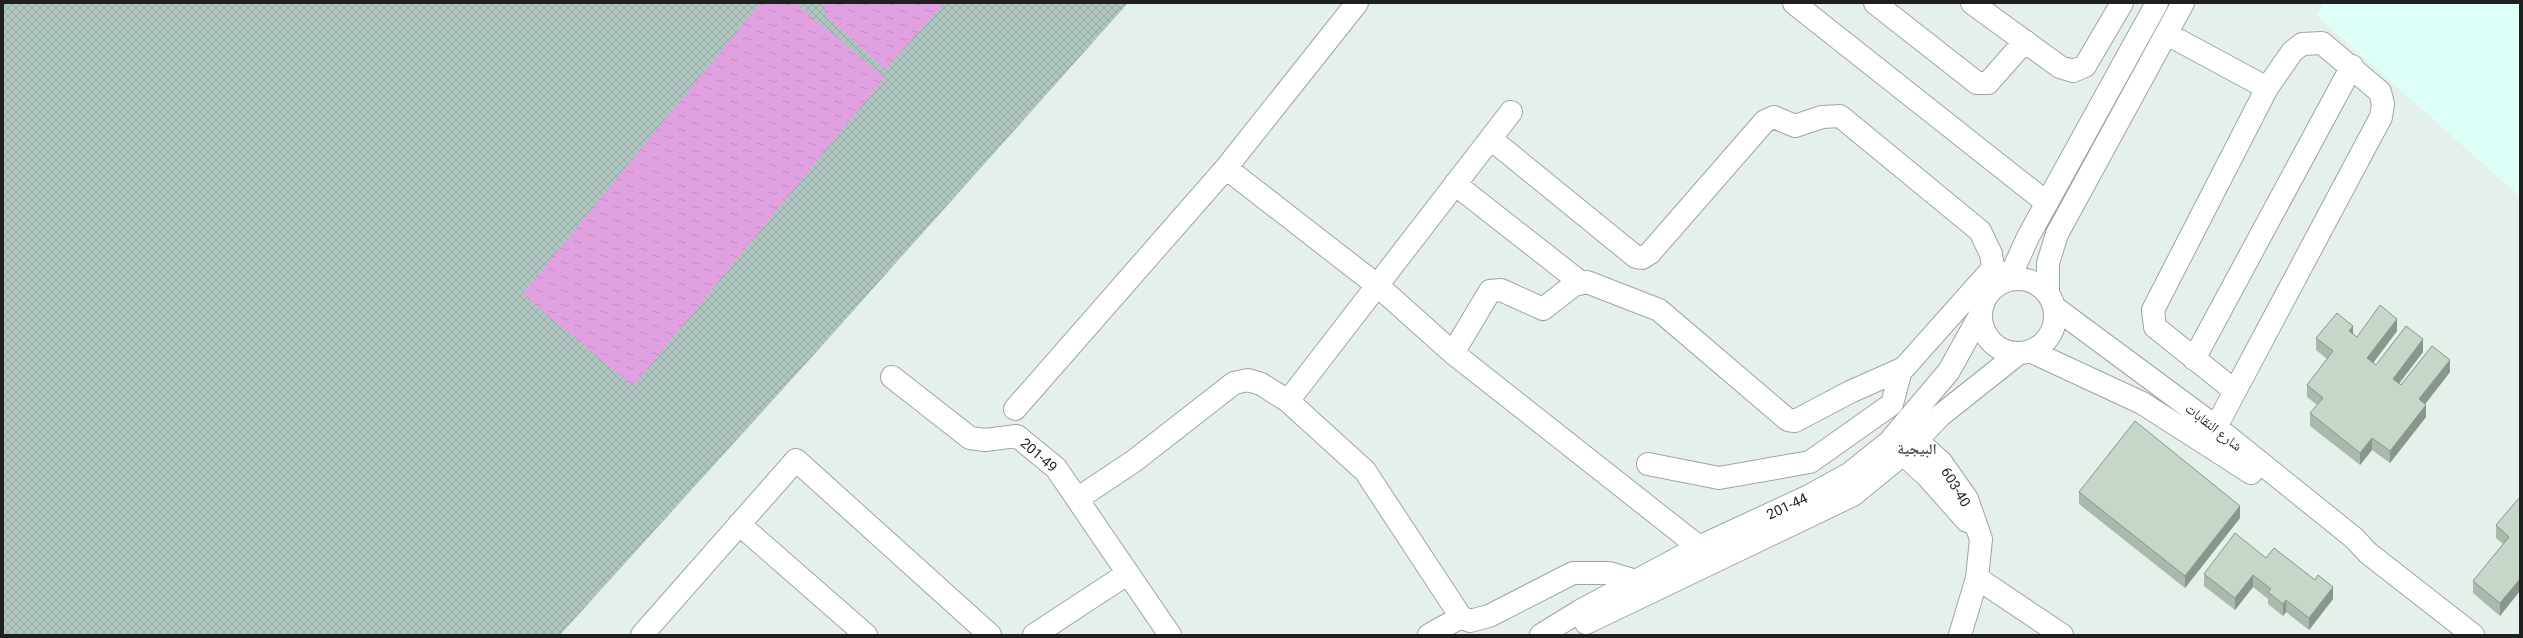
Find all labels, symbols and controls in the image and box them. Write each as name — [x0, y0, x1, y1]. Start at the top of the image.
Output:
street label: شارع النقابات — [2181, 400, 2246, 456]
street label: 201-49 — [1017, 435, 1061, 475]
district label: البيجية — [1897, 440, 1937, 458]
street label: 603-40 — [1938, 464, 1974, 510]
street label: 201-44 — [1764, 490, 1810, 522]

